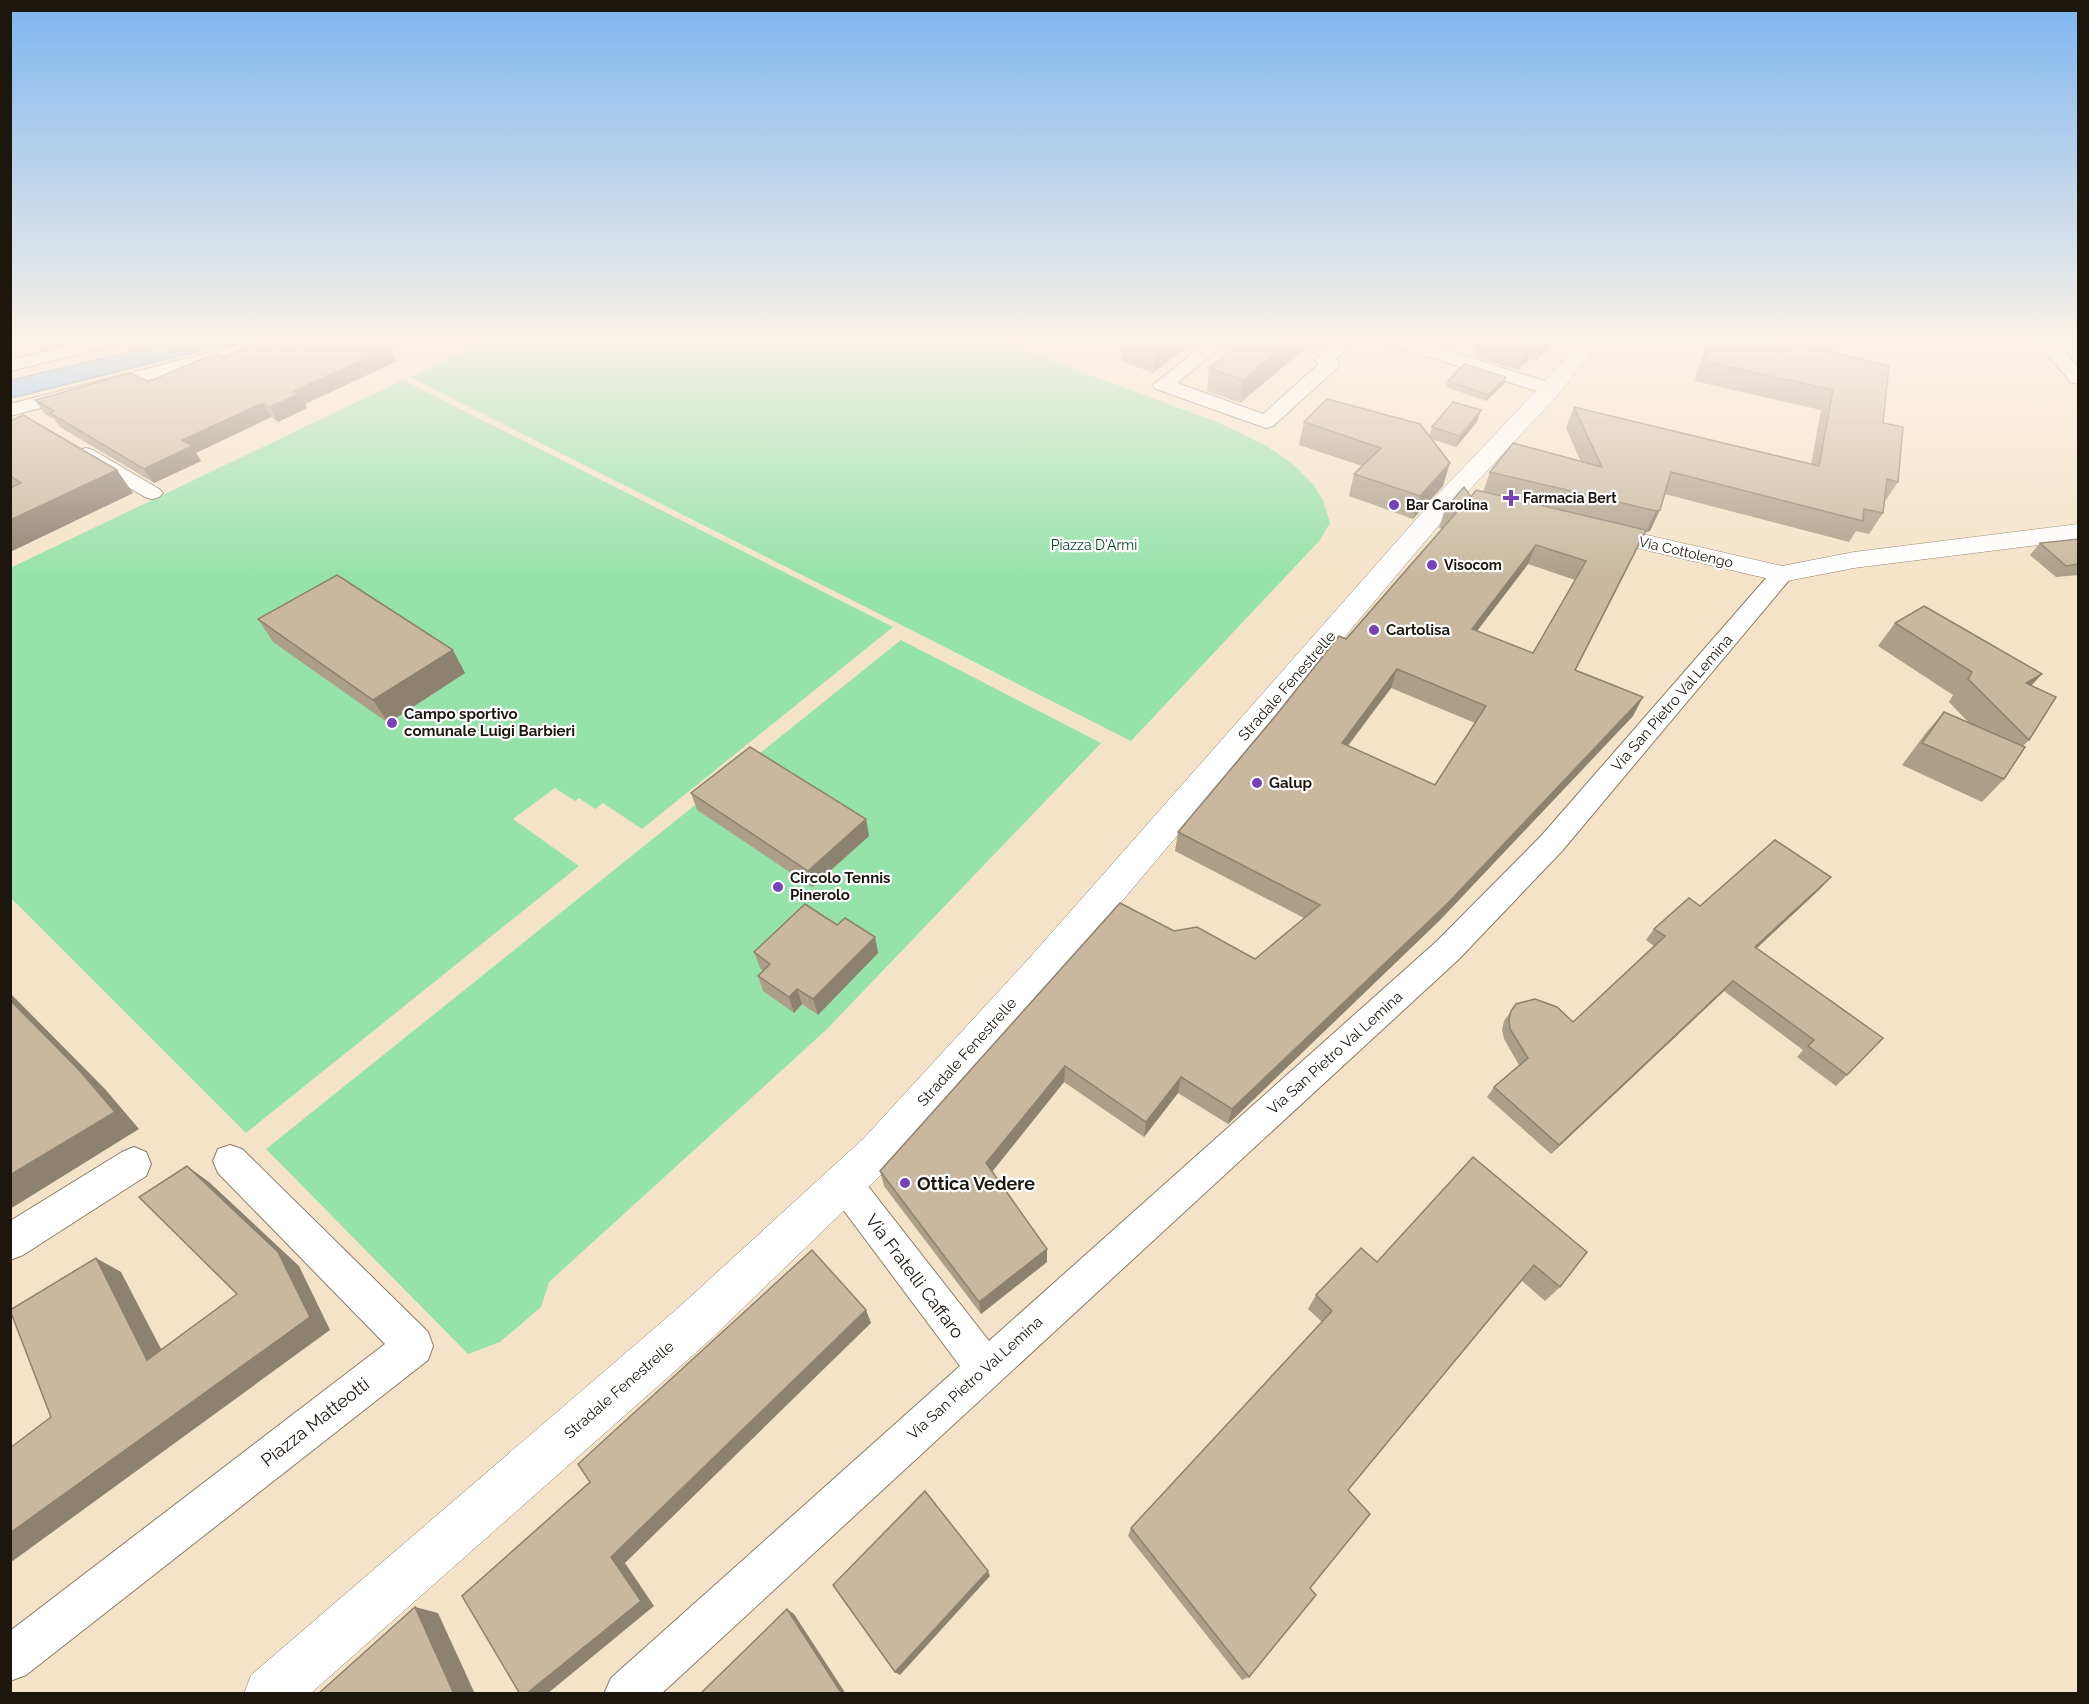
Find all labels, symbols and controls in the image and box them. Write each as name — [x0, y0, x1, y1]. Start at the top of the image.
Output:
place label: Farmacia Bert — [1523, 490, 1617, 506]
marker: Farmacia Bert — [1504, 491, 1518, 505]
place label: Bar Carolina — [1406, 497, 1488, 513]
marker: Bar Carolina — [1387, 498, 1401, 512]
street label: Via Cottolengo — [1637, 533, 1735, 571]
park label: Piazza D'Armi — [1051, 537, 1137, 553]
place label: Visocom — [1444, 557, 1502, 573]
marker: Visocom — [1425, 558, 1439, 572]
place label: Cartolisa — [1386, 621, 1450, 639]
marker: Cartolisa — [1367, 623, 1381, 637]
street label: Stradale Fenestrelle — [1234, 627, 1340, 745]
street label: Via San Pietro Val Lemina — [1608, 631, 1736, 775]
place label: Campo sportivo comunale Luigi Barbieri — [404, 705, 575, 740]
marker: Campo sportivo comunale Luigi Barbieri — [385, 716, 399, 730]
place label: Galup — [1269, 774, 1313, 792]
marker: Galup — [1250, 776, 1264, 790]
place label: Circolo Tennis Pinerolo — [790, 869, 890, 904]
marker: Circolo Tennis Pinerolo — [771, 880, 785, 894]
street label: Via San Pietro Val Lemina — [1264, 988, 1406, 1118]
street label: Stradale Fenestrelle — [914, 994, 1020, 1110]
place label: Ottica Vedere — [917, 1173, 1035, 1194]
marker: Ottica Vedere — [898, 1176, 912, 1190]
street label: Via Fratelli Caffaro — [861, 1210, 969, 1343]
street label: Via San Pietro Val Lemina — [904, 1313, 1046, 1443]
street label: Stradale Fenestrelle — [560, 1337, 678, 1443]
street label: Piazza Matteotti — [257, 1373, 373, 1471]

